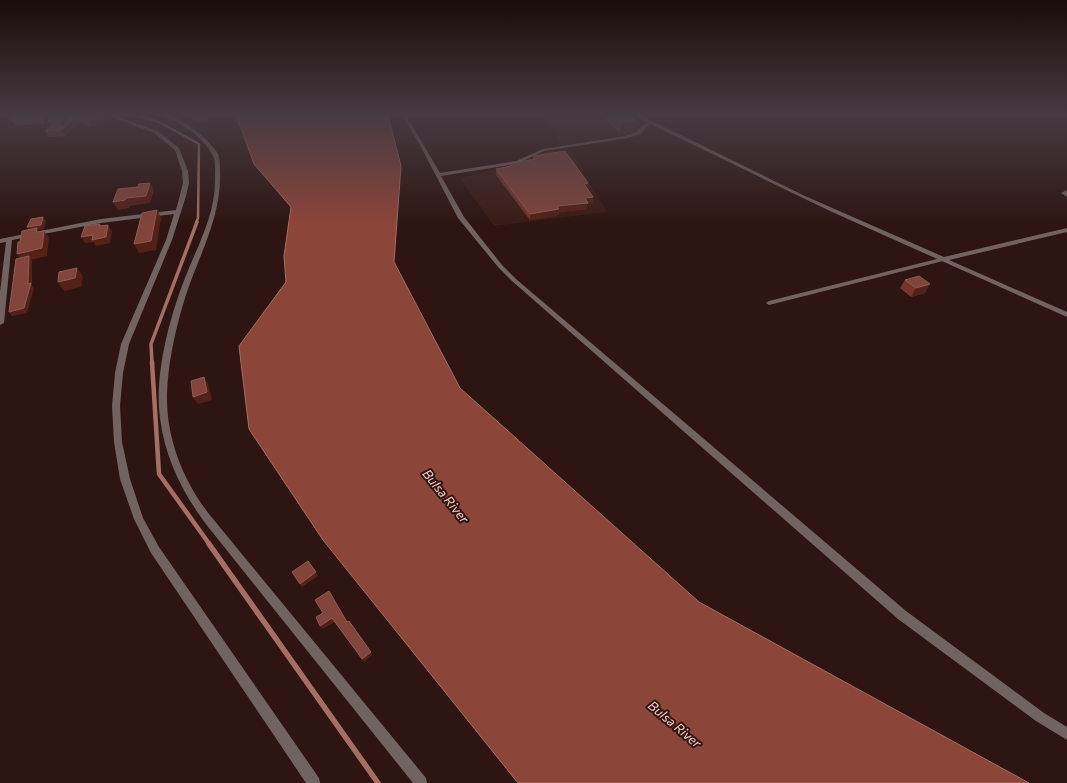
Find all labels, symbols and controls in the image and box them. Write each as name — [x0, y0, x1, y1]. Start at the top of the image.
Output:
water label: Bulsa River — [419, 466, 473, 527]
water label: Bulsa River — [645, 697, 706, 751]

